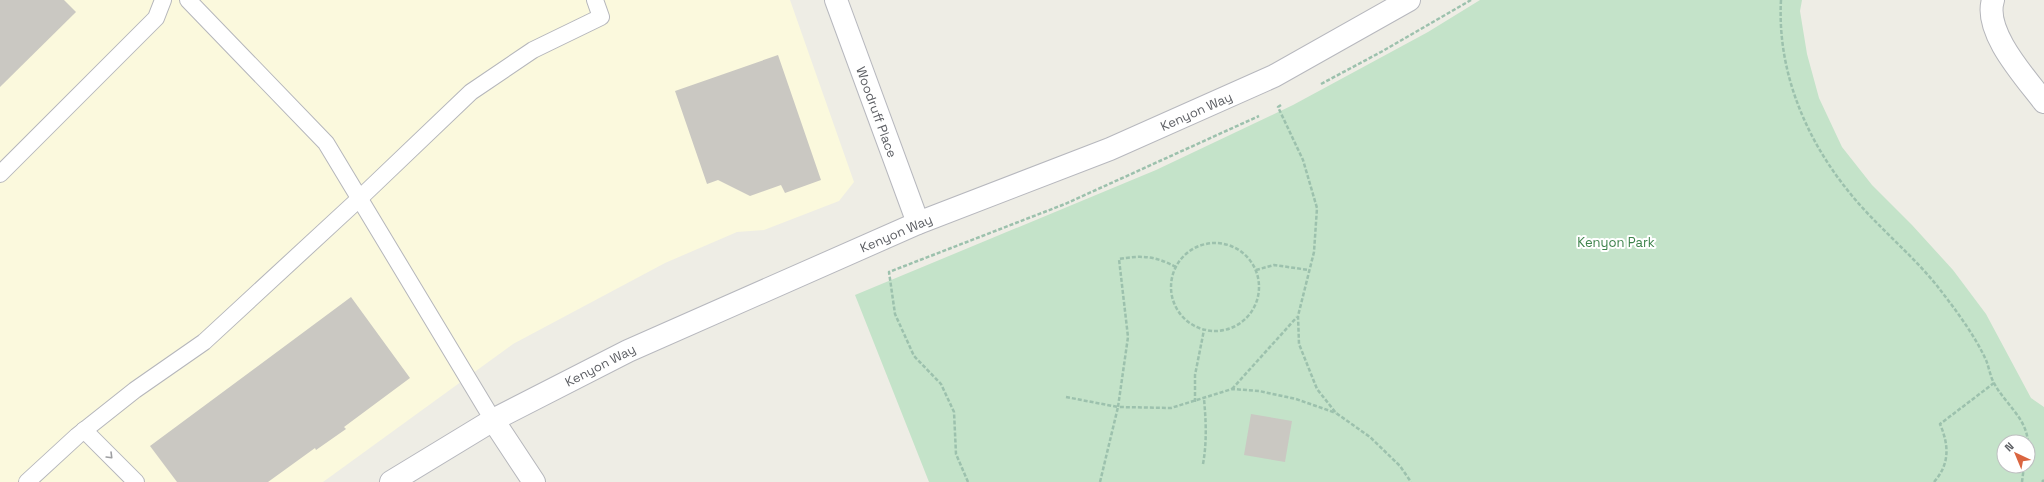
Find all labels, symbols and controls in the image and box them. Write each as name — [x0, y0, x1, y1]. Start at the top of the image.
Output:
street label: Woodruff Place — [852, 64, 901, 160]
street label: Kenyon Way — [1158, 88, 1235, 135]
street label: Kenyon Way — [857, 211, 935, 256]
park label: Kenyon Park — [1577, 234, 1655, 251]
street label: Kenyon Way — [562, 340, 638, 390]
north arrow — [1996, 434, 2036, 474]
text: N — [2002, 439, 2017, 454]
one-way arrow — [105, 451, 113, 459]

